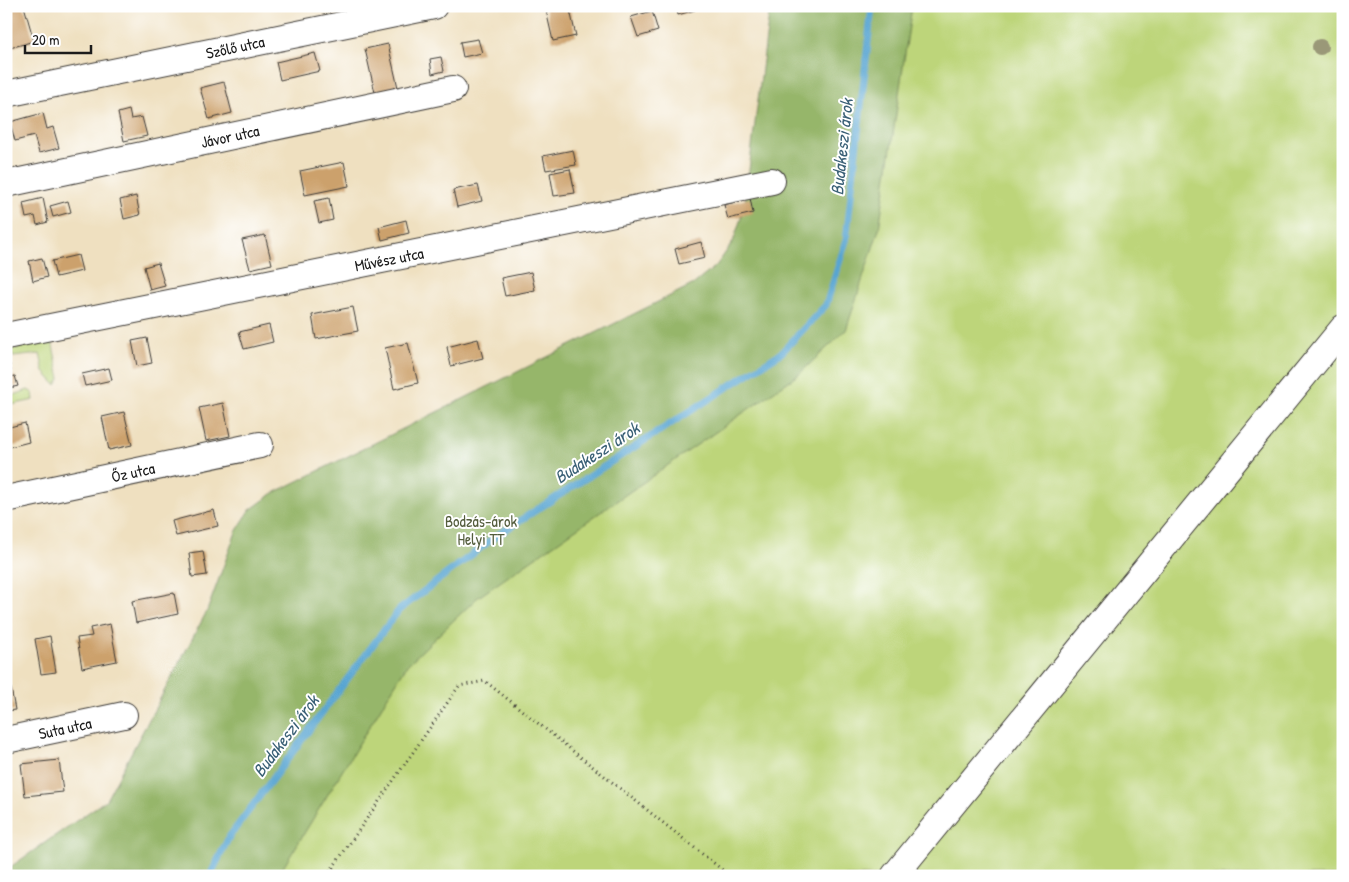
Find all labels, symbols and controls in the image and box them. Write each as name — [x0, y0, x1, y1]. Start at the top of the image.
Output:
scale bar — [25, 22, 91, 54]
text: 20 m — [32, 29, 59, 50]
street label: Szőlő utca — [204, 30, 266, 64]
water label: Budakeszi árok — [824, 96, 859, 196]
street label: Jávor utca — [199, 119, 261, 153]
street label: Művész utca — [353, 242, 425, 276]
water label: Budakeszi árok — [549, 415, 645, 489]
street label: Őz utca — [109, 457, 157, 487]
park label: Bodzás-árok Helyi TT — [445, 510, 517, 550]
water label: Budakeszi árok — [247, 688, 326, 782]
street label: Suta utca — [37, 712, 93, 744]

